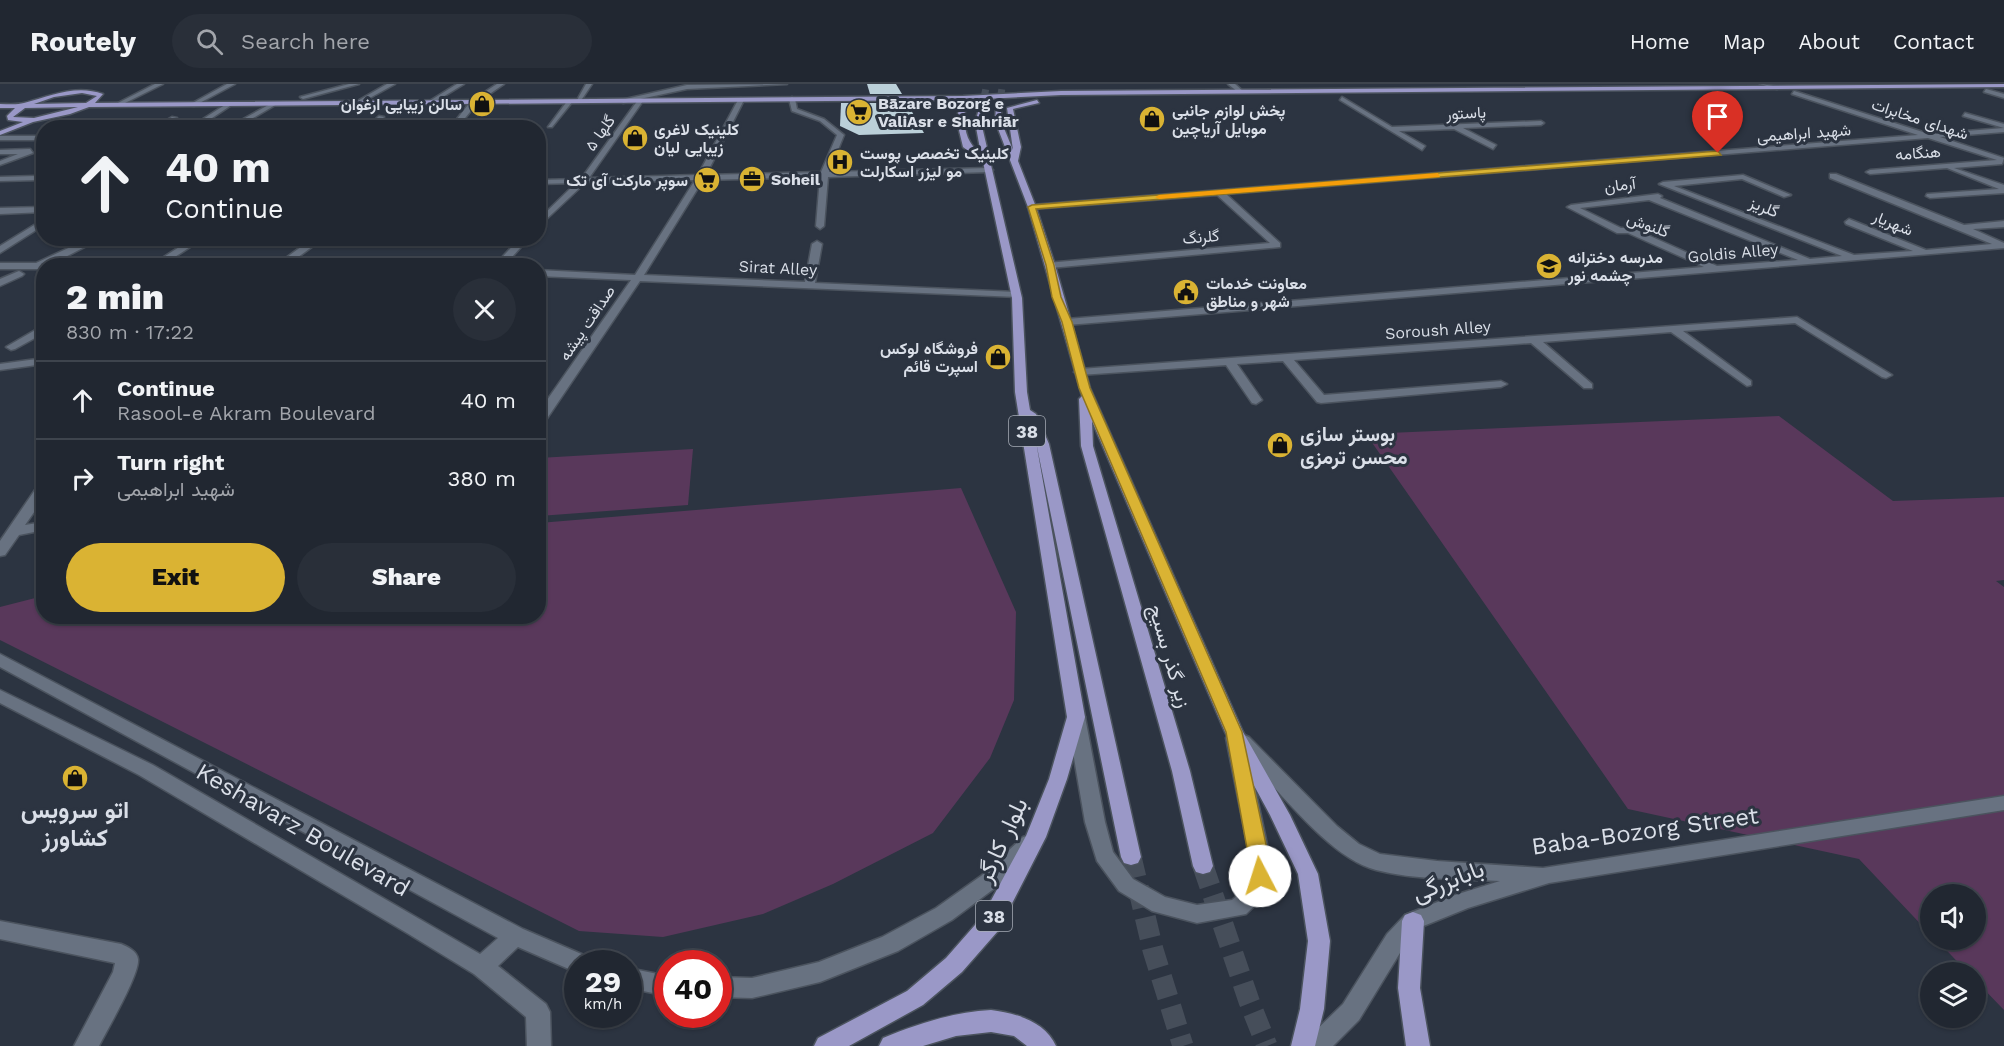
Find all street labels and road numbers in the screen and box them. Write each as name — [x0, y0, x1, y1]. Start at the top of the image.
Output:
street label: شهدای مخابرات — [1869, 94, 1971, 145]
street label: پاستور — [1444, 102, 1487, 126]
street label: گلها ۵ — [581, 111, 620, 155]
street label: شهید ابراهیمی — [1756, 120, 1852, 147]
street label: هنگامه — [1895, 142, 1941, 164]
street label: آرمان — [1603, 173, 1638, 197]
street label: گلریز — [1745, 192, 1781, 222]
street label: شهریار — [1869, 206, 1916, 240]
street label: گلنوش — [1624, 209, 1672, 242]
street label: گلرنگ — [1182, 226, 1220, 249]
street label: Goldis Alley — [1687, 240, 1780, 266]
street label: Sirat Alley — [738, 256, 818, 280]
street label: صداقت پیشه — [555, 282, 621, 365]
street label: Soroush Alley — [1384, 317, 1492, 343]
road number: 38 — [1009, 416, 1045, 446]
street label: زیر گذر بسیج — [1142, 602, 1196, 711]
street label: Keshavarz Boulevard — [191, 757, 415, 903]
street label: بلوار کارگر — [970, 793, 1035, 888]
street label: Baba-Bozorg Street — [1530, 801, 1760, 861]
street label: بابابزرگی — [1408, 855, 1488, 908]
road number: 38 — [976, 901, 1012, 931]

